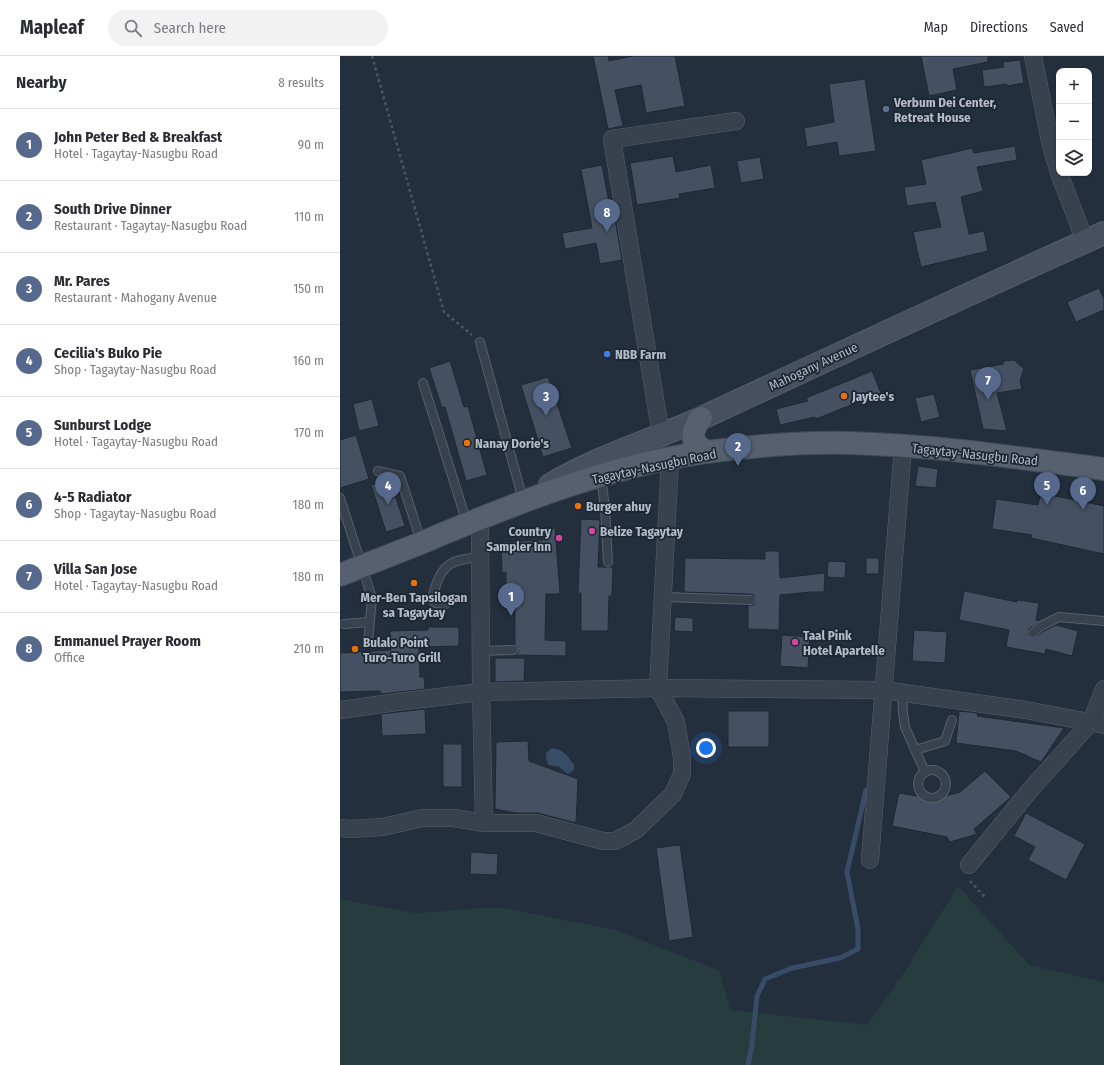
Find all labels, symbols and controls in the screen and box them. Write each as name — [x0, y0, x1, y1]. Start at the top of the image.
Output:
search box — [108, 10, 388, 46]
text: Mapleaf — [20, 16, 84, 39]
icon: search — [122, 17, 144, 39]
text: Search here — [154, 19, 226, 37]
text: Map — [924, 19, 948, 36]
text: Directions — [970, 19, 1028, 36]
text: Saved — [1050, 19, 1084, 36]
map controls — [1056, 68, 1092, 176]
button: + — [1056, 68, 1092, 104]
text: Nearby — [16, 72, 67, 93]
text: 8 results — [278, 75, 324, 90]
place label: Verbum Dei Center, Retreat House — [893, 95, 996, 125]
marker: Verbum Dei Center, Retreat House — [881, 104, 891, 114]
button: − — [1056, 104, 1092, 140]
text: John Peter Bed & Breakfast — [54, 128, 222, 146]
text: 1 — [26, 137, 32, 152]
text: 90 m — [298, 137, 324, 152]
button: layers — [1056, 140, 1092, 176]
text: Hotel · Tagaytay-Nasugbu Road — [54, 146, 218, 161]
pin: 8 — [594, 199, 620, 232]
text: South Drive Dinner — [54, 200, 171, 218]
text: 2 — [26, 209, 32, 224]
text: 110 m — [294, 209, 324, 224]
text: Restaurant · Tagaytay-Nasugbu Road — [54, 218, 247, 233]
text: Mr. Pares — [54, 272, 110, 290]
text: 3 — [26, 281, 32, 296]
text: 150 m — [293, 281, 324, 296]
text: Restaurant · Mahogany Avenue — [54, 290, 217, 305]
street label: Mahogany Avenue — [766, 339, 860, 394]
text: Cecilia's Buko Pie — [54, 344, 162, 362]
place label: NBB Farm — [615, 347, 666, 362]
marker: NBB Farm — [602, 349, 612, 359]
text: 4 — [26, 353, 32, 368]
text: 160 m — [293, 353, 324, 368]
text: Shop · Tagaytay-Nasugbu Road — [54, 362, 217, 377]
pin: 7 — [975, 367, 1001, 400]
pin: 3 — [533, 383, 559, 416]
place label: Jaytee's — [851, 389, 894, 404]
marker: Jaytee's — [839, 391, 849, 401]
text: Sunburst Lodge — [54, 416, 151, 434]
text: 5 — [26, 425, 32, 440]
text: 170 m — [294, 425, 324, 440]
pin: 2 — [725, 433, 751, 466]
text: Hotel · Tagaytay-Nasugbu Road — [54, 434, 218, 449]
place label: Nanay Dorie's — [475, 436, 549, 451]
marker: Nanay Dorie's — [462, 438, 472, 448]
street label: Tagaytay-Nasugbu Road — [911, 440, 1039, 469]
street label: Tagaytay-Nasugbu Road — [591, 446, 718, 487]
pin: 4 — [375, 472, 401, 505]
pin: 5 — [1034, 472, 1060, 505]
pin: 6 — [1070, 477, 1096, 510]
text: 4-5 Radiator — [54, 488, 131, 506]
text: 6 — [26, 497, 32, 512]
text: 180 m — [293, 497, 324, 512]
place label: Burger ahuy — [586, 499, 652, 514]
marker: Burger ahuy — [573, 501, 583, 511]
text: Shop · Tagaytay-Nasugbu Road — [54, 506, 217, 521]
place label: Country Sampler Inn — [486, 524, 552, 554]
place label: Belize Tagaytay — [600, 524, 684, 539]
marker: Belize Tagaytay — [587, 526, 597, 536]
marker: Country Sampler Inn — [554, 533, 564, 543]
text: Villa San Jose — [54, 560, 137, 578]
text: 7 — [26, 569, 32, 584]
text: 180 m — [293, 569, 324, 584]
text: Hotel · Tagaytay-Nasugbu Road — [54, 578, 218, 593]
marker: Mer-Ben Tapsilogan sa Tagaytay — [409, 578, 419, 588]
pin: 1 — [498, 583, 524, 616]
place label: Mer-Ben Tapsilogan sa Tagaytay — [361, 590, 468, 620]
place label: Taal Pink Hotel Apartelle — [803, 628, 885, 658]
text: Emmanuel Prayer Room — [54, 632, 201, 650]
place label: Bulalo Point Turo-Turo Grill — [363, 635, 441, 665]
marker: Taal Pink Hotel Apartelle — [790, 637, 800, 647]
text: 8 — [26, 641, 32, 656]
text: 210 m — [294, 641, 324, 656]
marker: Bulalo Point Turo-Turo Grill — [350, 644, 360, 654]
text: Office — [54, 650, 85, 665]
your location — [696, 738, 716, 758]

